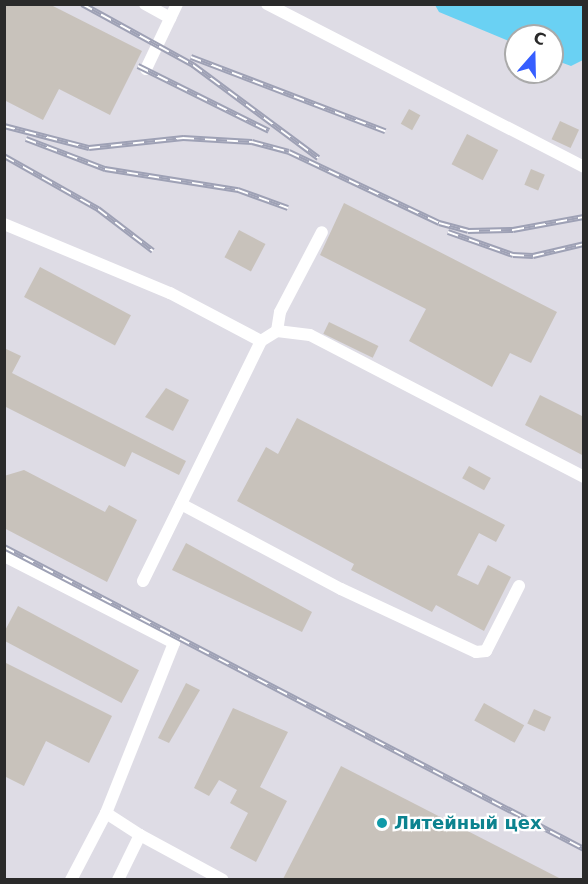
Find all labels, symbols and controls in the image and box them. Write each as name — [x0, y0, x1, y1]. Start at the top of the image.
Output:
north arrow — [504, 24, 564, 84]
text: С — [531, 28, 548, 49]
place label: Литейный цех — [394, 812, 542, 834]
marker: Литейный цех — [375, 816, 389, 830]

